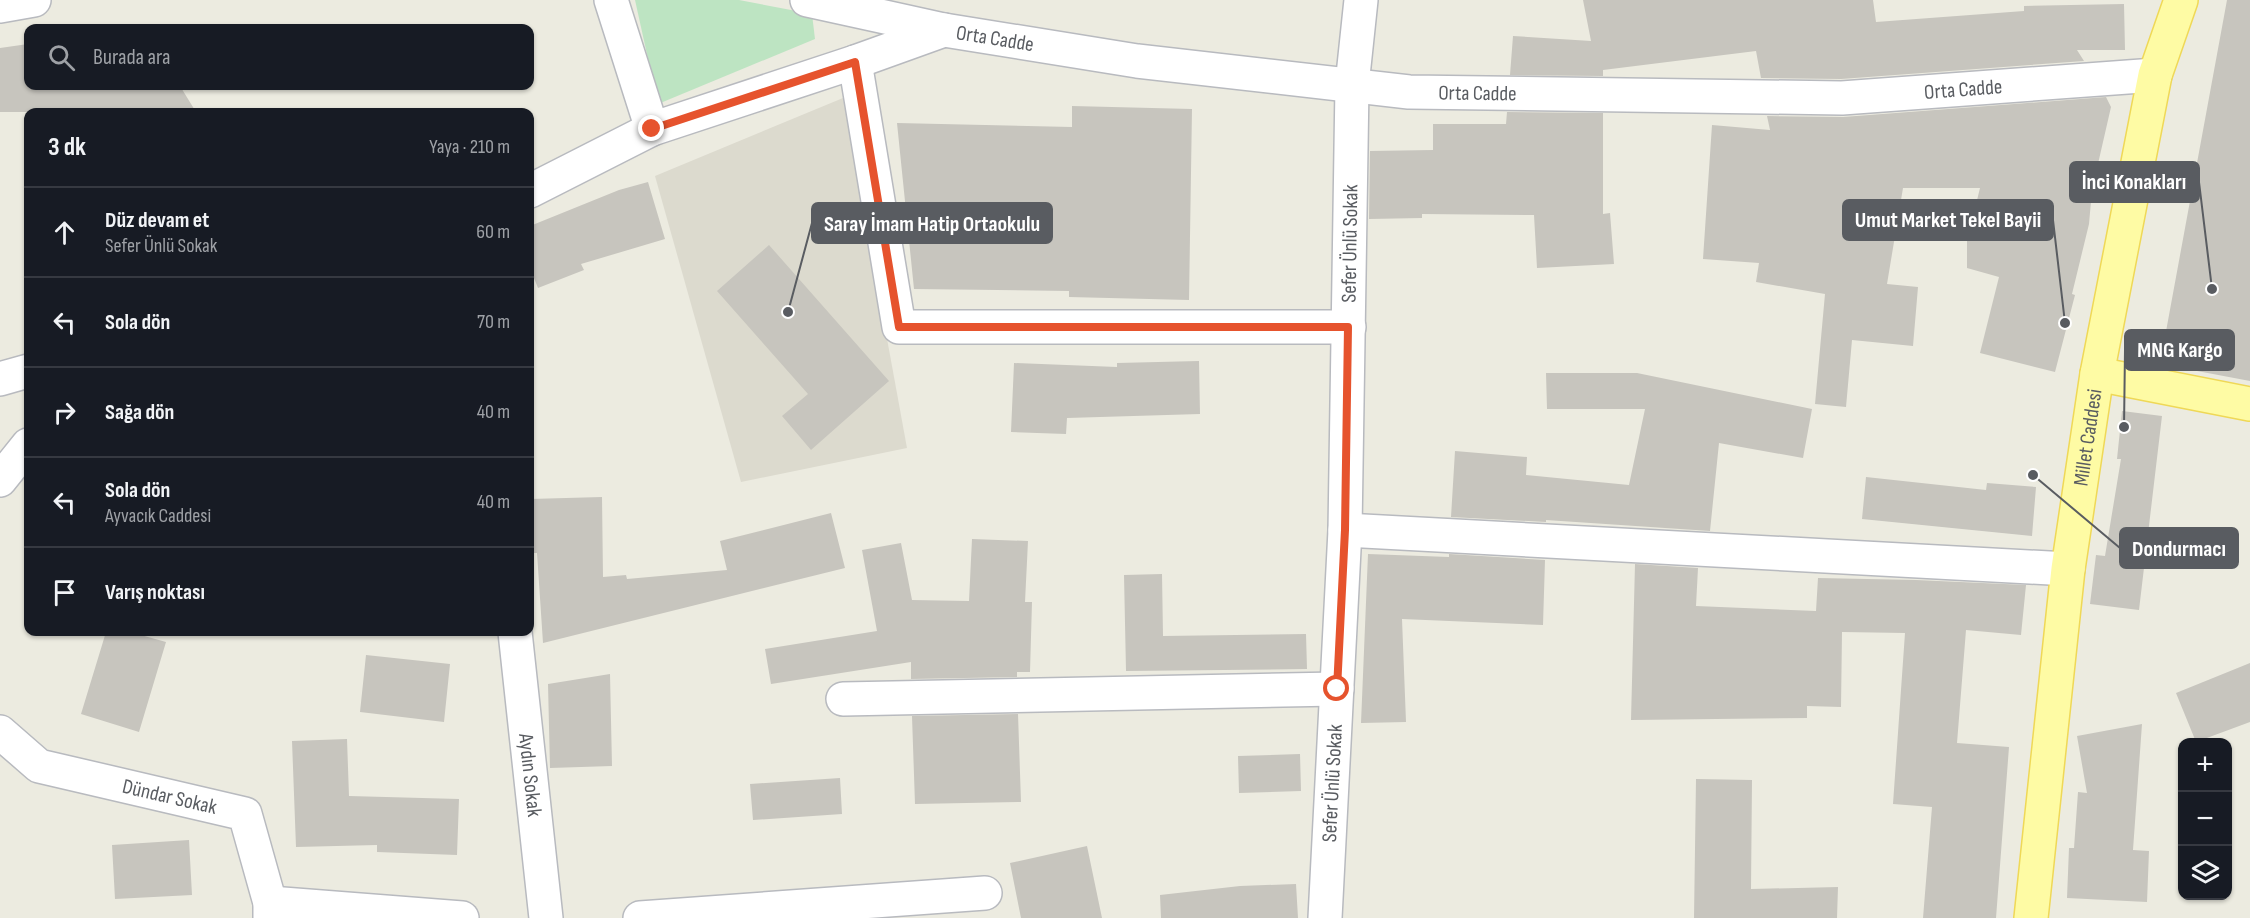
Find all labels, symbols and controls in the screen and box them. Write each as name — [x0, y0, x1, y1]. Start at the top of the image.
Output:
street label: Orta Cadde — [954, 20, 1036, 57]
search box — [24, 24, 534, 90]
icon: search — [45, 41, 78, 74]
text: Burada ara — [93, 44, 170, 71]
street label: Orta Cadde — [1923, 74, 2003, 104]
street label: Orta Cadde — [1438, 80, 1517, 106]
route end — [638, 115, 664, 141]
text: 3 dk — [48, 132, 86, 163]
text: Yaya · 210 m — [429, 135, 510, 159]
callout: İnci Konakları — [2070, 162, 2199, 202]
text: İnci Konakları — [2082, 169, 2186, 196]
street label: Sefer Ünlü Sokak — [1336, 184, 1363, 303]
callout: Umut Market Tekel Bayii — [1843, 200, 2053, 240]
callout: Saray İmam Hatip Ortaokulu — [812, 203, 1052, 243]
text: Düz devam et — [105, 207, 209, 234]
text: Umut Market Tekel Bayii — [1855, 207, 2041, 234]
text: Saray İmam Hatip Ortaokulu — [824, 211, 1040, 238]
icon: ahead — [48, 216, 81, 249]
text: 60 m — [476, 220, 510, 244]
text: Sefer Ünlü Sokak — [105, 234, 217, 258]
icon: left — [48, 306, 81, 339]
text: Sola dön — [105, 309, 170, 336]
text: 70 m — [477, 310, 510, 334]
callout: MNG Kargo — [2125, 330, 2234, 370]
text: MNG Kargo — [2137, 337, 2223, 364]
street label: Millet Caddesi — [2068, 387, 2107, 488]
icon: right — [48, 396, 81, 429]
text: Sağa dön — [105, 399, 174, 426]
text: 40 m — [477, 400, 510, 424]
text: Sola dön — [105, 477, 170, 504]
icon: left — [48, 486, 81, 519]
text: 40 m — [477, 490, 510, 514]
text: Ayvacık Caddesi — [105, 504, 211, 528]
callout: Dondurmacı — [2120, 528, 2238, 568]
text: Dondurmacı — [2132, 536, 2226, 563]
icon: arrive — [48, 576, 81, 609]
text: Varış noktası — [105, 579, 205, 606]
route start — [1323, 675, 1349, 701]
street label: Sefer Ünlü Sokak — [1316, 724, 1347, 843]
street label: Aydın Sokak — [513, 731, 547, 818]
map controls — [2178, 738, 2232, 900]
button: + — [2178, 738, 2232, 792]
street label: Dündar Sokak — [120, 773, 219, 820]
button: − — [2178, 792, 2232, 846]
button: layers — [2178, 846, 2232, 900]

